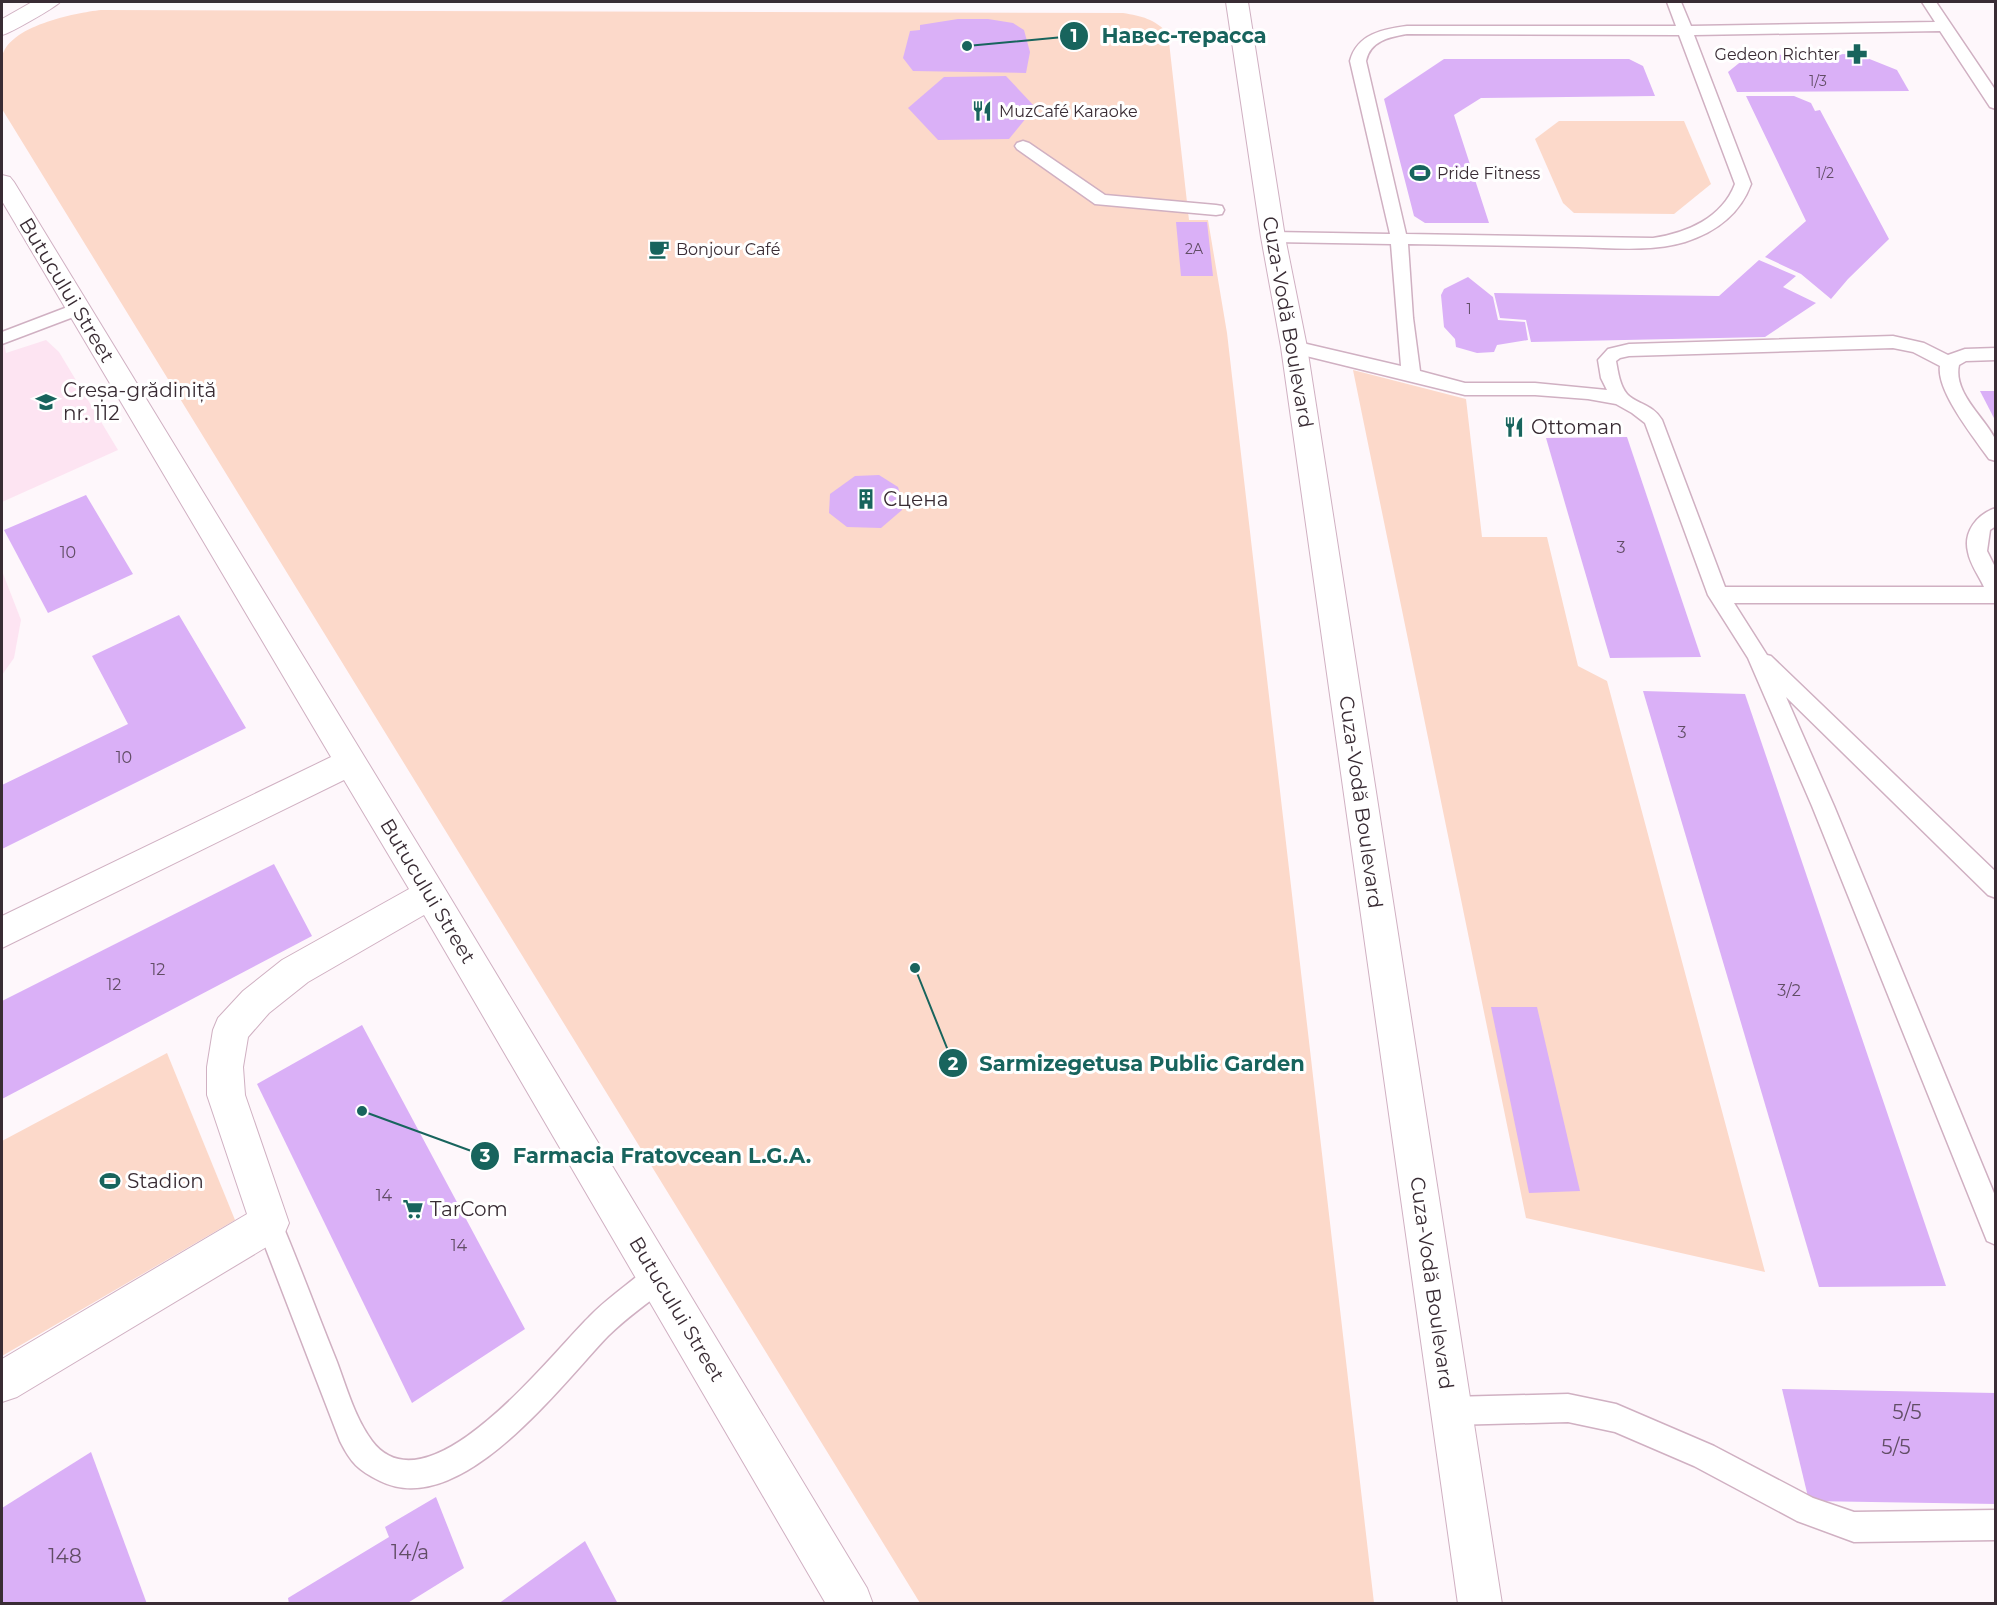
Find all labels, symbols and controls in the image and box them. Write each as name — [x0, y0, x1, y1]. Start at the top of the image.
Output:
callout: Навес-терасса — [1059, 16, 1278, 55]
text: Навес-терасса — [1101, 23, 1267, 48]
text: 1 — [1070, 25, 1078, 47]
pharmacy icon: Gedeon Richter — [1845, 42, 1869, 66]
place label: Gedeon Richter — [1715, 45, 1840, 64]
house number: 1/3 — [1809, 72, 1827, 90]
restaurant icon: MuzCafé Karaoke — [970, 99, 994, 123]
place label: MuzCafé Karaoke — [999, 102, 1138, 121]
sports icon: Pride Fitness — [1408, 161, 1432, 185]
place label: Pride Fitness — [1437, 164, 1541, 183]
house number: 1/2 — [1816, 164, 1834, 182]
street label: Butucului Street — [14, 213, 120, 367]
street label: Cuza-Vodă Boulevard — [1258, 214, 1318, 430]
cafe icon: Bonjour Café — [647, 237, 671, 261]
place label: Bonjour Café — [676, 240, 780, 259]
house number: 2A — [1185, 240, 1204, 258]
house number: 1 — [1466, 300, 1472, 318]
place label: Creșa-grădiniță nr. 112 — [63, 378, 216, 425]
school or university icon: Creșa-grădiniță nr. 112 — [34, 390, 58, 414]
restaurant icon: Ottoman — [1502, 415, 1526, 439]
place label: Ottoman — [1531, 415, 1623, 439]
building icon: Сцена — [854, 487, 878, 511]
place label: Сцена — [883, 487, 949, 511]
house number: 3 — [1616, 538, 1626, 557]
house number: 10 — [60, 543, 76, 562]
street label: Cuza-Vodă Boulevard — [1334, 694, 1388, 910]
house number: 3 — [1677, 723, 1687, 742]
house number: 10 — [116, 748, 132, 767]
street label: Butucului Street — [375, 814, 481, 968]
house number: 12 — [151, 960, 165, 979]
house number: 12 — [107, 975, 121, 994]
house number: 3/2 — [1777, 981, 1801, 1000]
callout: Sarmizegetusa Public Garden — [938, 1044, 1317, 1083]
text: Sarmizegetusa Public Garden — [979, 1051, 1305, 1076]
text: 2 — [948, 1053, 959, 1075]
callout: Farmacia Fratovcean L.G.A. — [470, 1136, 823, 1175]
text: Farmacia Fratovcean L.G.A. — [513, 1143, 811, 1168]
text: 3 — [479, 1145, 491, 1167]
sports icon: Stadion — [98, 1169, 122, 1193]
place label: Stadion — [127, 1169, 204, 1193]
street label: Cuza-Vodă Boulevard — [1405, 1175, 1459, 1391]
house number: 14 — [376, 1186, 393, 1205]
supermarket icon: TarCom — [401, 1197, 425, 1221]
place label: TarCom — [430, 1197, 508, 1221]
street label: Butucului Street — [624, 1232, 730, 1386]
house number: 14 — [451, 1236, 468, 1255]
house number: 5/5 — [1892, 1400, 1922, 1424]
house number: 5/5 — [1881, 1435, 1911, 1459]
house number: 14/a — [391, 1540, 429, 1564]
house number: 148 — [48, 1544, 82, 1568]

